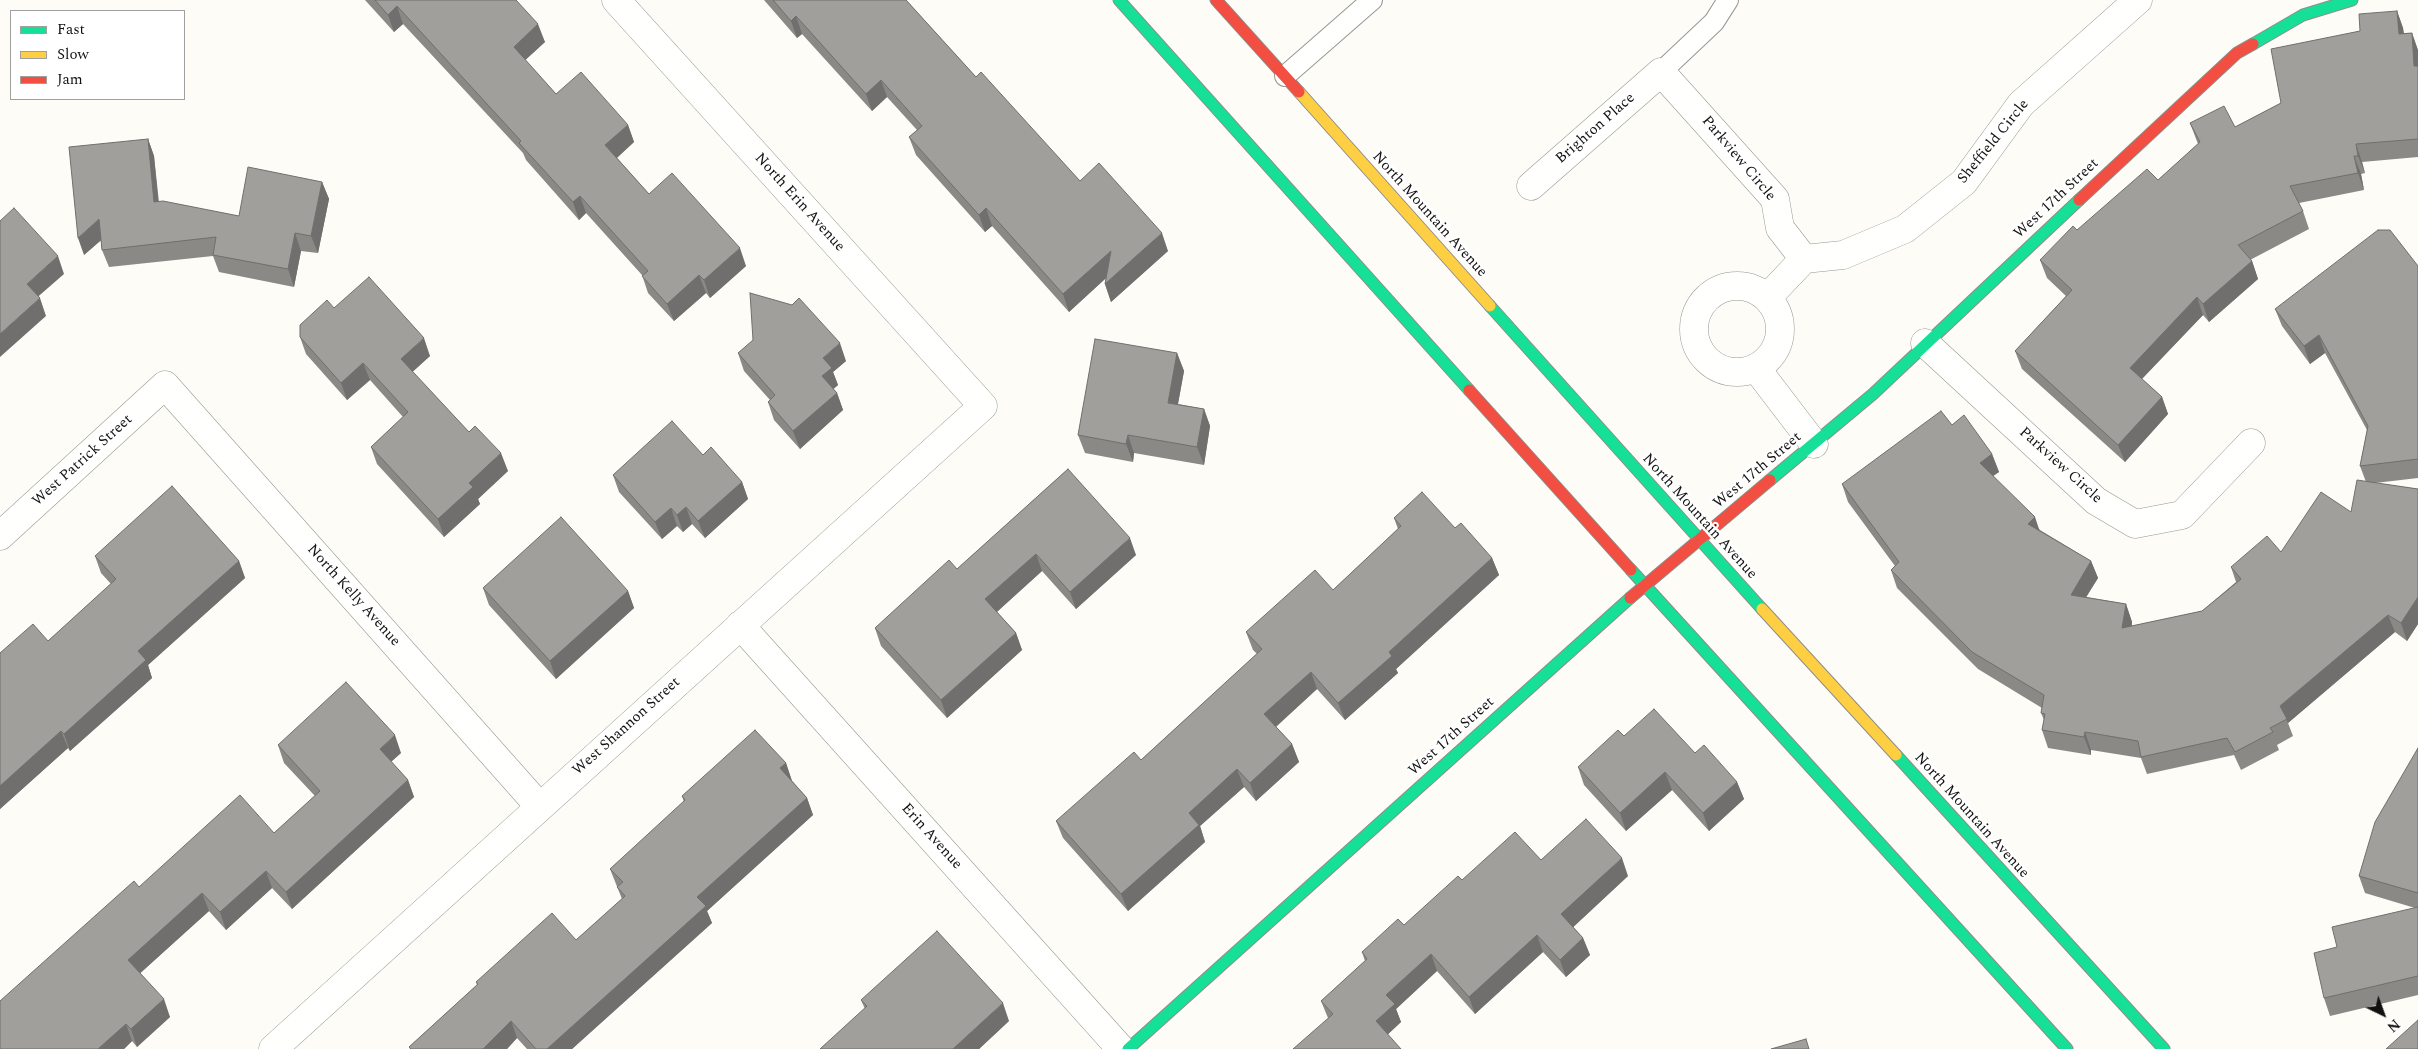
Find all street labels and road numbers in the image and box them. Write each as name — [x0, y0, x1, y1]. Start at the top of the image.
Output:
street label: Brighton Place — [1553, 90, 1639, 168]
street label: Sheffield Circle — [1955, 96, 2033, 188]
street label: Parkview Circle — [1697, 113, 1779, 205]
street label: North Mountain Avenue — [1368, 148, 1490, 282]
street label: North Erin Avenue — [750, 150, 848, 256]
street label: West 17th Street — [2011, 155, 2103, 243]
street label: West Patrick Street — [29, 411, 137, 511]
street label: Parkview Circle — [2015, 424, 2105, 508]
street label: West 17th Street — [1710, 429, 1806, 513]
street label: North Mountain Avenue — [1638, 450, 1760, 584]
street label: North Kelly Avenue — [303, 541, 403, 651]
street label: West Shannon Street — [570, 674, 684, 780]
street label: West 17th Street — [1405, 694, 1499, 780]
street label: North Mountain Avenue — [1910, 749, 2032, 883]
street label: Erin Avenue — [897, 800, 965, 874]

